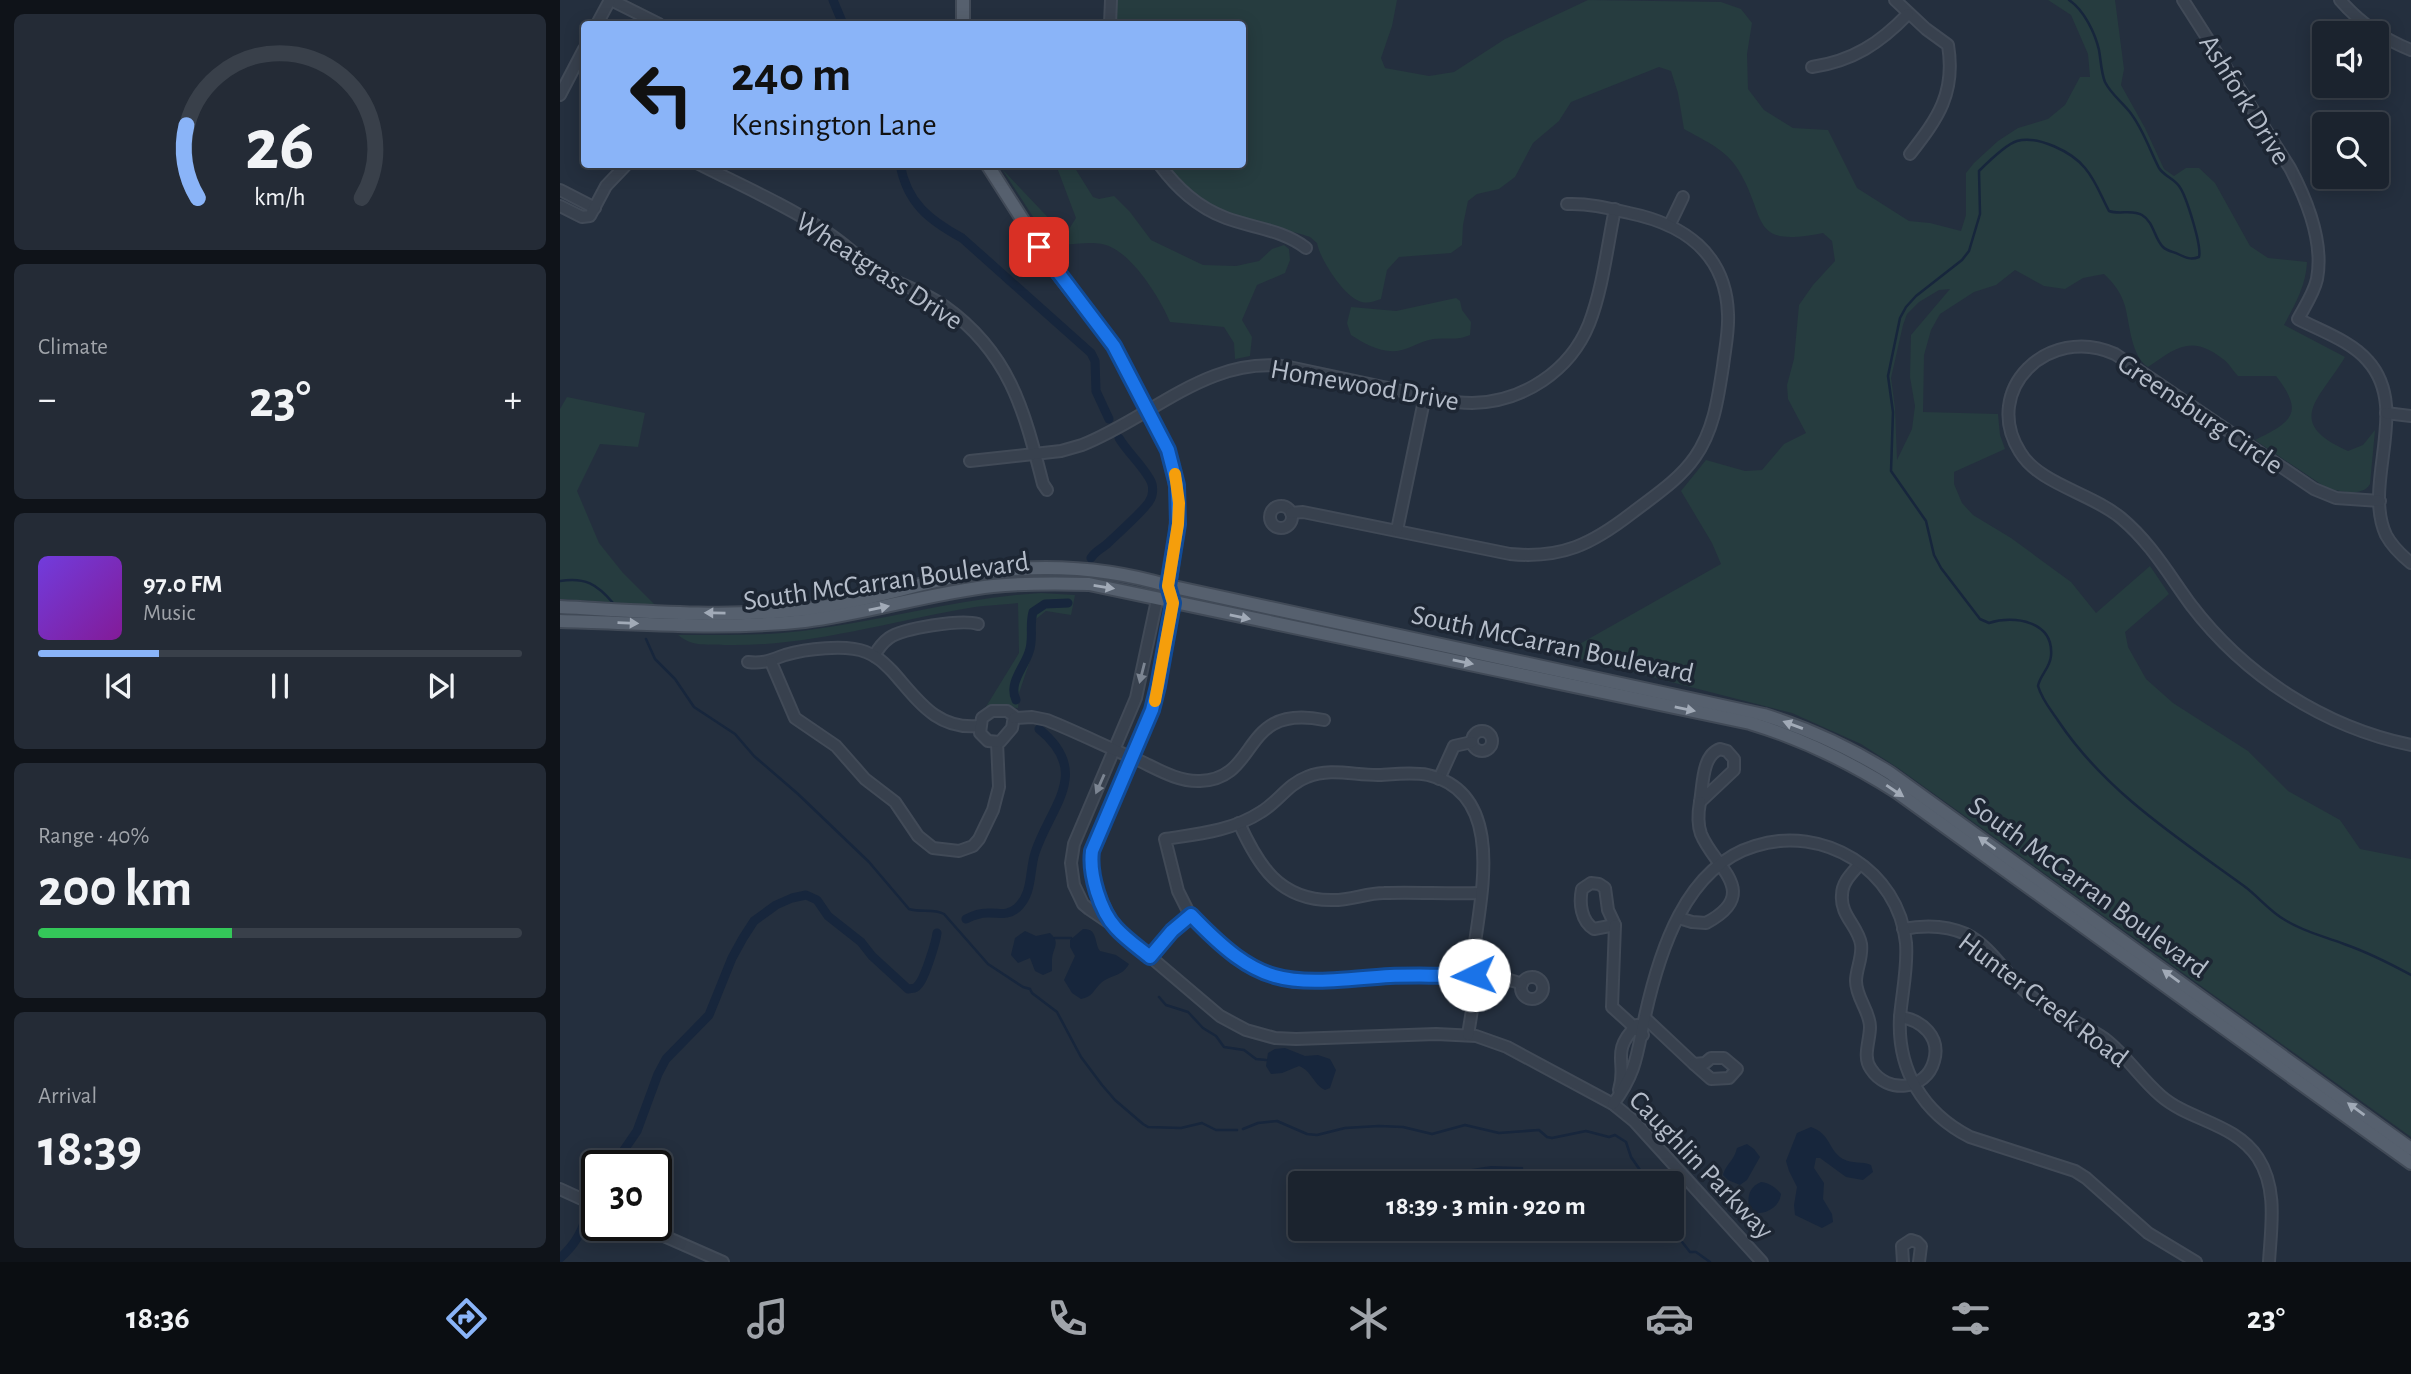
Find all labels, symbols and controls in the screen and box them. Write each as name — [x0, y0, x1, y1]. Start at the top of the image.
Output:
map controls — [2312, 21, 2389, 189]
button: sound — [2312, 21, 2389, 98]
street label: Ashfork Drive — [2193, 30, 2295, 170]
icon: left — [616, 49, 707, 140]
text: 240 m — [731, 51, 851, 100]
text: Kensington Lane — [731, 109, 937, 141]
text: 26 — [245, 110, 315, 183]
button: search — [2312, 112, 2389, 189]
text: km/h — [254, 185, 306, 210]
street label: Wheatgrass Drive — [791, 208, 967, 336]
pin — [1009, 217, 1069, 277]
icon: arrive — [1020, 228, 1058, 266]
text: Climate — [38, 336, 108, 359]
street label: Greensburg Circle — [2112, 349, 2288, 480]
street label: Homewood Drive — [1268, 356, 1461, 416]
text: 23° — [249, 374, 311, 426]
text: − — [38, 381, 56, 419]
text: + — [504, 381, 522, 419]
street label: South McCarran Boulevard — [742, 548, 1031, 616]
text: 97.0 FM — [143, 571, 223, 597]
one-way arrow — [1093, 582, 1115, 593]
street label: South McCarran Boulevard — [1409, 601, 1696, 689]
text: Music — [143, 602, 195, 625]
one-way arrow — [868, 602, 890, 613]
one-way arrow — [704, 607, 726, 619]
one-way arrow — [1229, 611, 1251, 622]
one-way arrow — [617, 617, 639, 629]
one-way arrow — [1452, 656, 1474, 667]
one-way arrow — [1136, 662, 1147, 684]
icon: previous — [100, 667, 138, 705]
icon: pause — [261, 667, 299, 705]
icon: next — [422, 667, 460, 705]
one-way arrow — [1674, 704, 1696, 715]
one-way arrow — [1783, 719, 1804, 730]
one-way arrow — [1094, 774, 1106, 794]
one-way arrow — [1886, 784, 1904, 798]
street label: South McCarran Boulevard — [1963, 792, 2213, 984]
text: Range · 40% — [38, 825, 149, 848]
one-way arrow — [1978, 836, 1996, 850]
text: 200 km — [38, 863, 192, 915]
street label: Hunter Creek Road — [1953, 928, 2133, 1073]
position arrow — [1437, 938, 1511, 1012]
one-way arrow — [2162, 969, 2180, 983]
text: Arrival — [38, 1085, 97, 1108]
street label: Caughlin Parkway — [1623, 1086, 1778, 1245]
one-way arrow — [2346, 1102, 2365, 1116]
text: 18:39 — [38, 1123, 142, 1175]
speed limit sign: 30 — [581, 1150, 672, 1241]
text: 18:39 · 3 min · 920 m — [1386, 1193, 1586, 1219]
icon: directions — [442, 1294, 491, 1343]
icon: music — [743, 1294, 792, 1343]
icon: phone — [1043, 1294, 1092, 1343]
icon: climate — [1344, 1294, 1393, 1343]
icon: car — [1645, 1294, 1694, 1343]
icon: filters — [1946, 1294, 1995, 1343]
text: 18:36 — [126, 1302, 190, 1334]
text: 23° — [2247, 1302, 2285, 1334]

